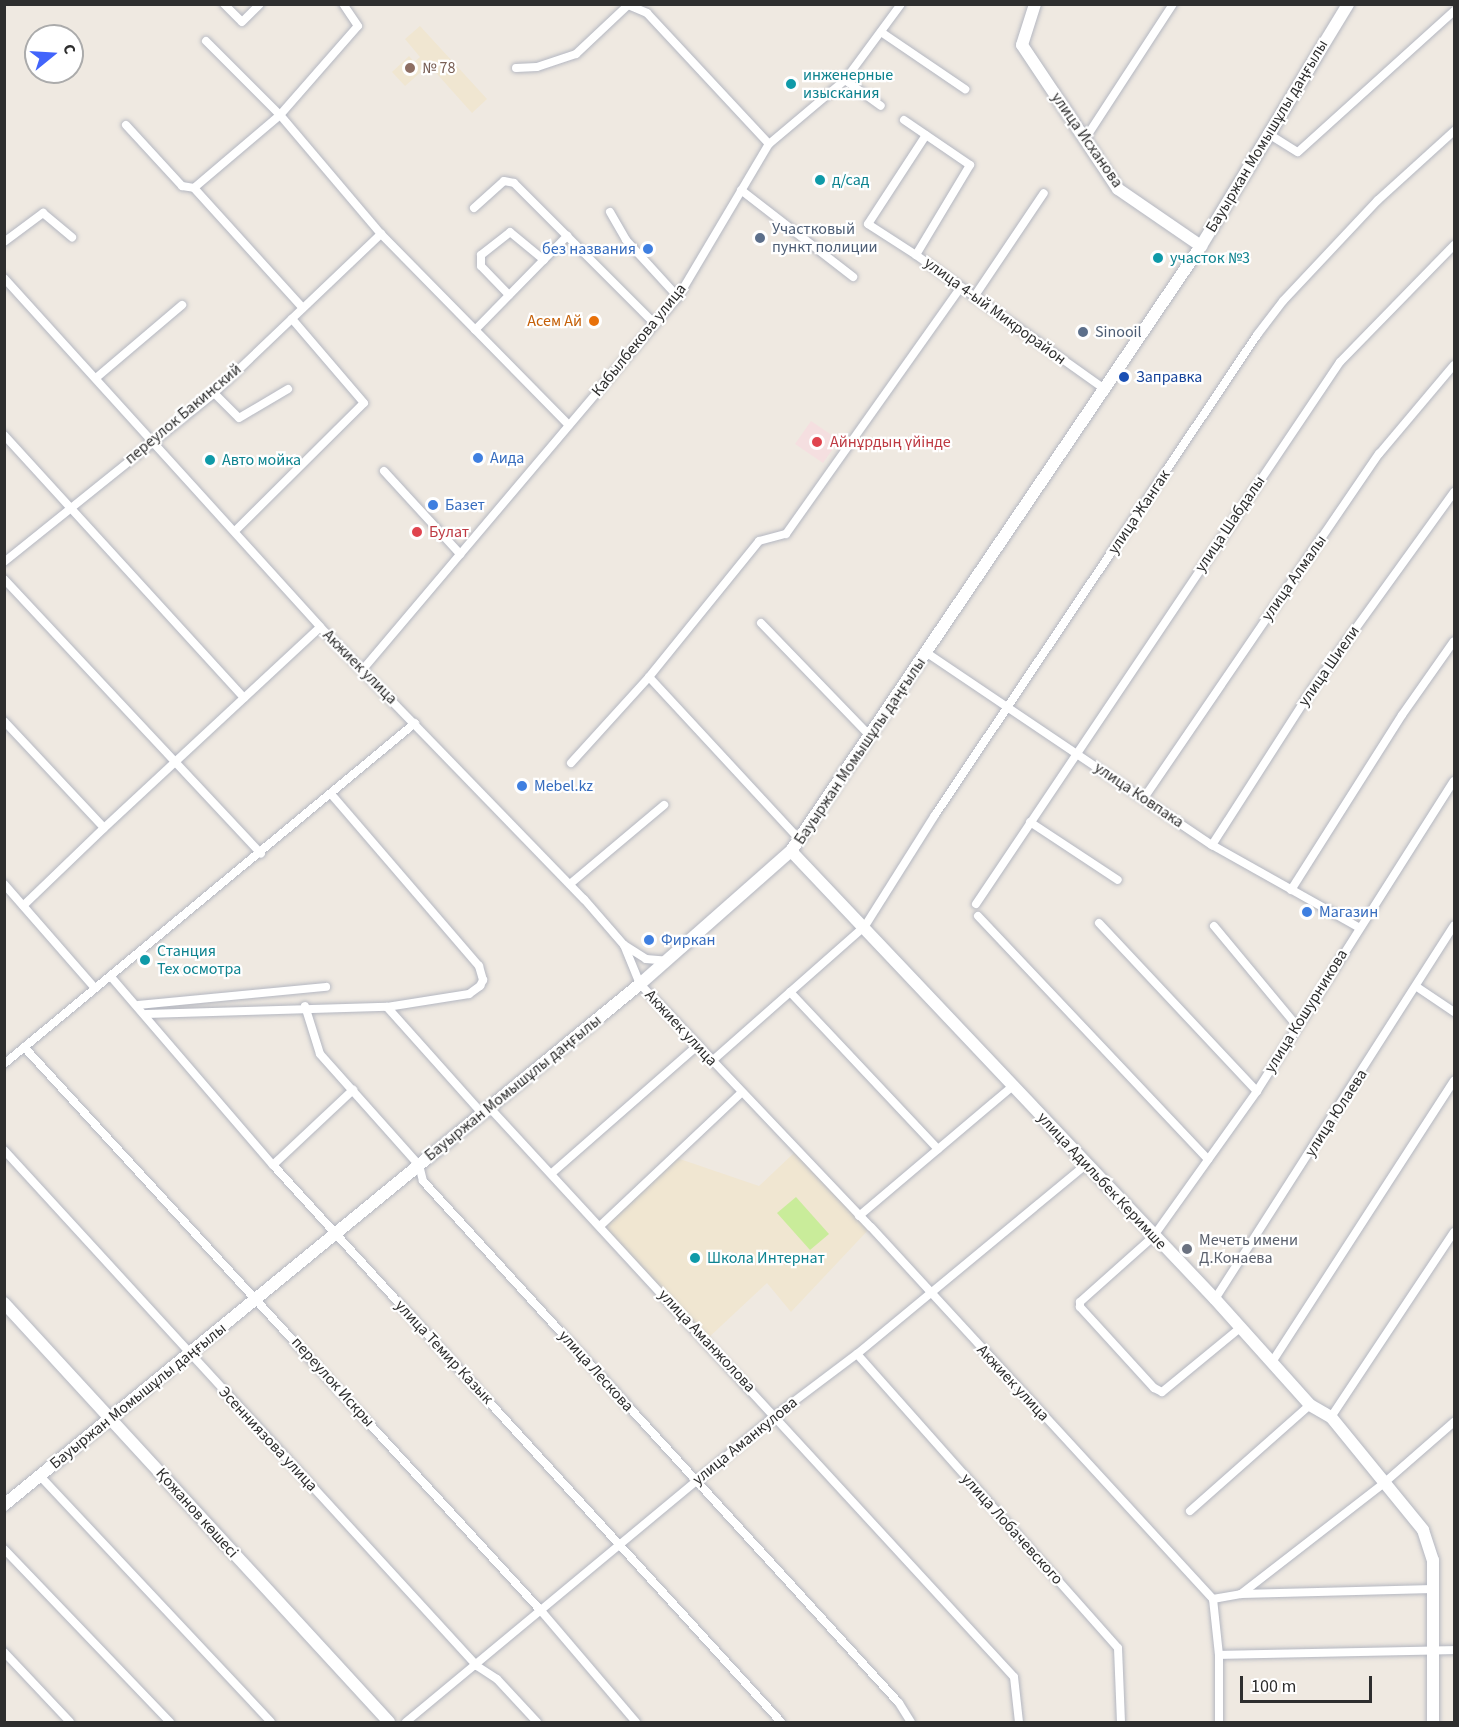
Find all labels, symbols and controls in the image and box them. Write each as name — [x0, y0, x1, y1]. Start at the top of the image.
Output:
north arrow — [24, 24, 84, 84]
street label: Бауыржан Момышұлы даңғылы — [1202, 36, 1332, 236]
text: С — [57, 41, 81, 57]
place label: № 78 — [422, 58, 455, 78]
marker: № 78 — [403, 61, 417, 75]
place label: инженерные изыскания — [803, 65, 893, 103]
marker: инженерные изыскания — [784, 77, 798, 91]
street label: улица Исханова — [1047, 89, 1127, 191]
place label: д/сад — [832, 170, 869, 190]
marker: д/сад — [813, 173, 827, 187]
place label: Участковый пункт полиции — [772, 219, 878, 257]
marker: Участковый пункт полиции — [753, 231, 767, 245]
place label: без названия — [542, 239, 636, 259]
marker: без названия — [641, 242, 655, 256]
place label: участок №3 — [1170, 248, 1250, 268]
marker: участок №3 — [1151, 251, 1165, 265]
street label: улица 4-ый Микрорайон — [920, 253, 1070, 369]
street label: Кабылбекова улица — [588, 280, 690, 400]
place label: Асем Ай — [527, 311, 582, 331]
marker: Асем Ай — [587, 314, 601, 328]
place label: Sinooil — [1095, 322, 1142, 342]
marker: Sinooil — [1076, 325, 1090, 339]
street label: переулок Бакинский — [121, 360, 245, 468]
place label: Заправка — [1136, 367, 1202, 387]
marker: Заправка — [1117, 370, 1131, 384]
place label: Айнұрдың үйінде — [830, 432, 951, 452]
marker: Айнұрдың үйінде — [808, 433, 826, 451]
place label: Аида — [490, 448, 524, 468]
place label: Авто мойка — [222, 450, 301, 470]
marker: Аида — [471, 451, 485, 465]
marker: Авто мойка — [203, 453, 217, 467]
street label: улица Жангак — [1104, 466, 1174, 558]
street label: улица Шабдалы — [1191, 472, 1269, 576]
place label: Базет — [445, 495, 485, 515]
marker: Базет — [426, 498, 440, 512]
place label: Булат — [429, 522, 469, 542]
marker: Булат — [410, 525, 424, 539]
street label: улица Алмалы — [1257, 531, 1331, 625]
street label: улица Шиели — [1294, 622, 1364, 710]
street label: Акжиек улица — [319, 626, 401, 708]
street label: Бауыржан Момышұлы даңғылы — [790, 654, 930, 848]
street label: улица Ковпака — [1091, 758, 1187, 832]
place label: Mebel.kz — [534, 776, 593, 796]
marker: Mebel.kz — [515, 779, 529, 793]
place label: Магазин — [1319, 902, 1378, 922]
marker: Магазин — [1300, 905, 1314, 919]
place label: Фиркан — [661, 930, 715, 950]
marker: Фиркан — [642, 933, 656, 947]
place label: Станция Тех осмотра — [157, 941, 241, 979]
street label: улица Кошурникова — [1260, 946, 1352, 1076]
marker: Станция Тех осмотра — [138, 953, 152, 967]
street label: Акжиек улица — [641, 986, 721, 1070]
street label: Бауыржан Момышұлы даңғылы — [421, 1011, 605, 1165]
street label: улица Юлаева — [1301, 1066, 1371, 1160]
street label: улица Адильбек Керимше — [1033, 1108, 1171, 1254]
place label: Мечеть имени Д.Конаева — [1199, 1230, 1298, 1268]
marker: Мечеть имени Д.Конаева — [1180, 1242, 1194, 1256]
place label: Школа Интернат — [707, 1248, 825, 1268]
marker: Школа Интернат — [688, 1251, 702, 1265]
street label: улица Аманжолова — [654, 1286, 760, 1396]
street label: улица Темир Казык — [391, 1296, 497, 1408]
street label: Бауыржан Момышұлы даңғылы — [46, 1319, 230, 1473]
street label: улица Лескова — [554, 1326, 638, 1416]
street label: переулок Искры — [287, 1333, 379, 1431]
street label: Акжиек улица — [973, 1341, 1053, 1425]
street label: Эсенниязова улица — [214, 1383, 322, 1495]
street label: улица Аманкулова — [689, 1393, 801, 1489]
street label: Қожанов көшесі — [152, 1464, 242, 1562]
street label: улица Лобачевского — [957, 1469, 1067, 1589]
scale bar — [1243, 1664, 1375, 1702]
text: 100 m — [1251, 1674, 1296, 1699]

